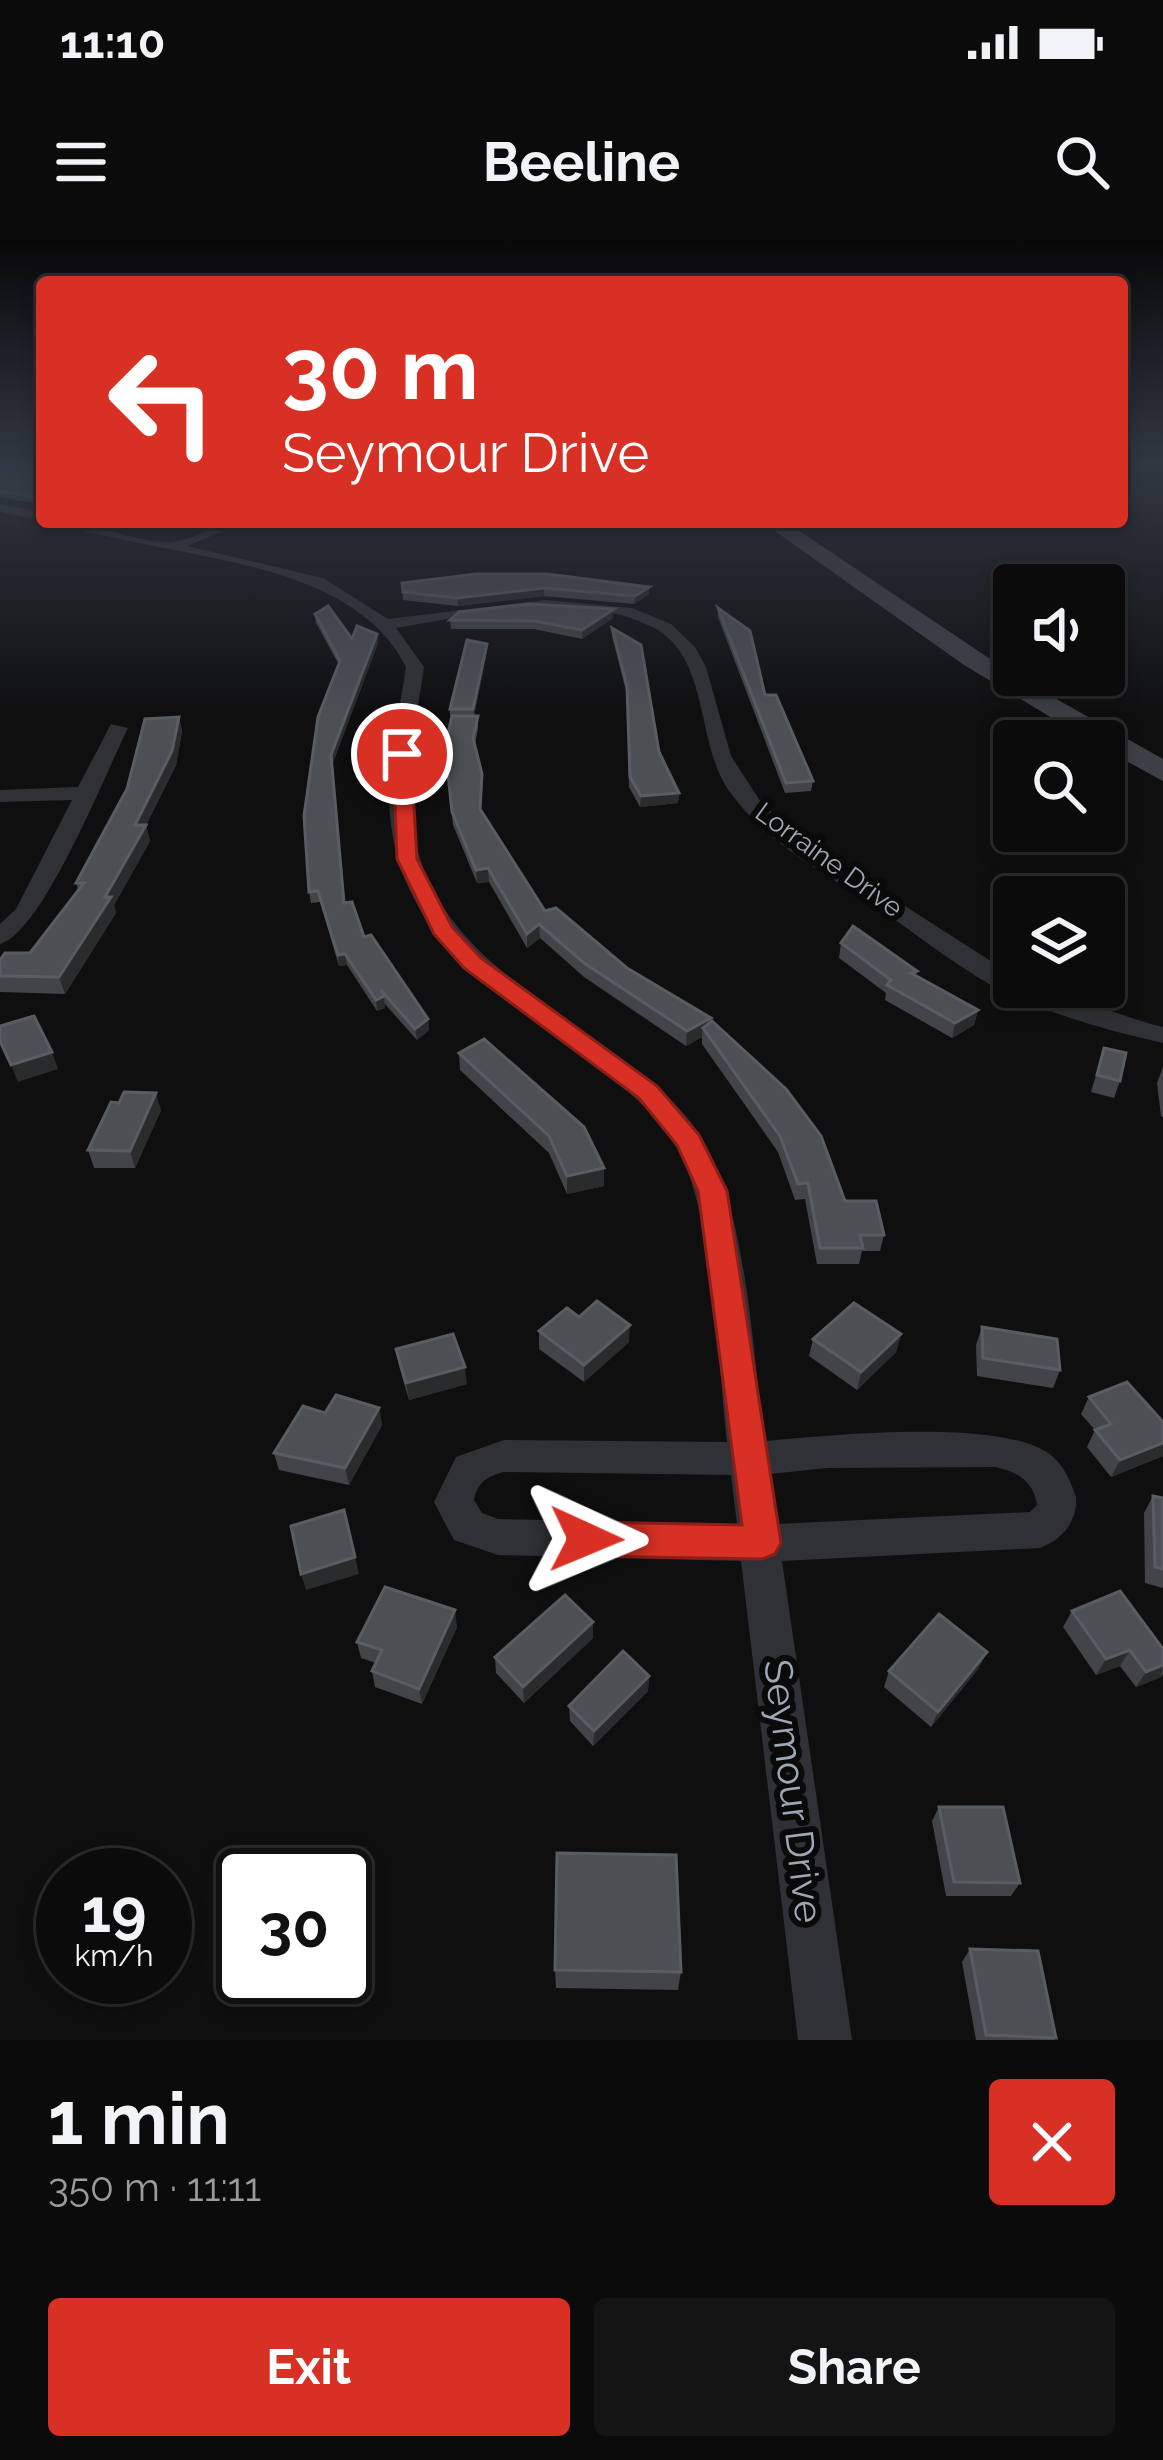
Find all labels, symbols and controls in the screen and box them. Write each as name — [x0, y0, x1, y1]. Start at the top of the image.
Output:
text: 11:10 — [60, 16, 165, 69]
icon: menu — [48, 129, 114, 195]
icon: search — [1049, 129, 1115, 195]
text: Beeline — [483, 130, 680, 194]
text: 30 m — [282, 320, 479, 419]
icon: left — [84, 324, 240, 480]
text: Seymour Drive — [282, 421, 649, 485]
map controls — [993, 564, 1125, 1008]
button: sound — [993, 564, 1125, 696]
pin — [351, 703, 453, 805]
button: search — [993, 720, 1125, 852]
icon: arrive — [369, 721, 435, 787]
street label: Lorraine Drive — [750, 796, 909, 923]
button: layers — [993, 876, 1125, 1008]
position arrow — [523, 1476, 649, 1602]
street label: Seymour Drive — [755, 1657, 833, 1925]
speed limit sign: 30 — [216, 1848, 372, 2004]
text: 19 — [82, 1876, 146, 1946]
text: km/h — [74, 1938, 154, 1973]
text: 1 min — [48, 2076, 230, 2161]
button: close — [989, 2079, 1115, 2205]
text: 350 m · 11:11 — [48, 2164, 261, 2210]
button: Exit — [48, 2298, 570, 2436]
button: Share — [594, 2298, 1115, 2436]

